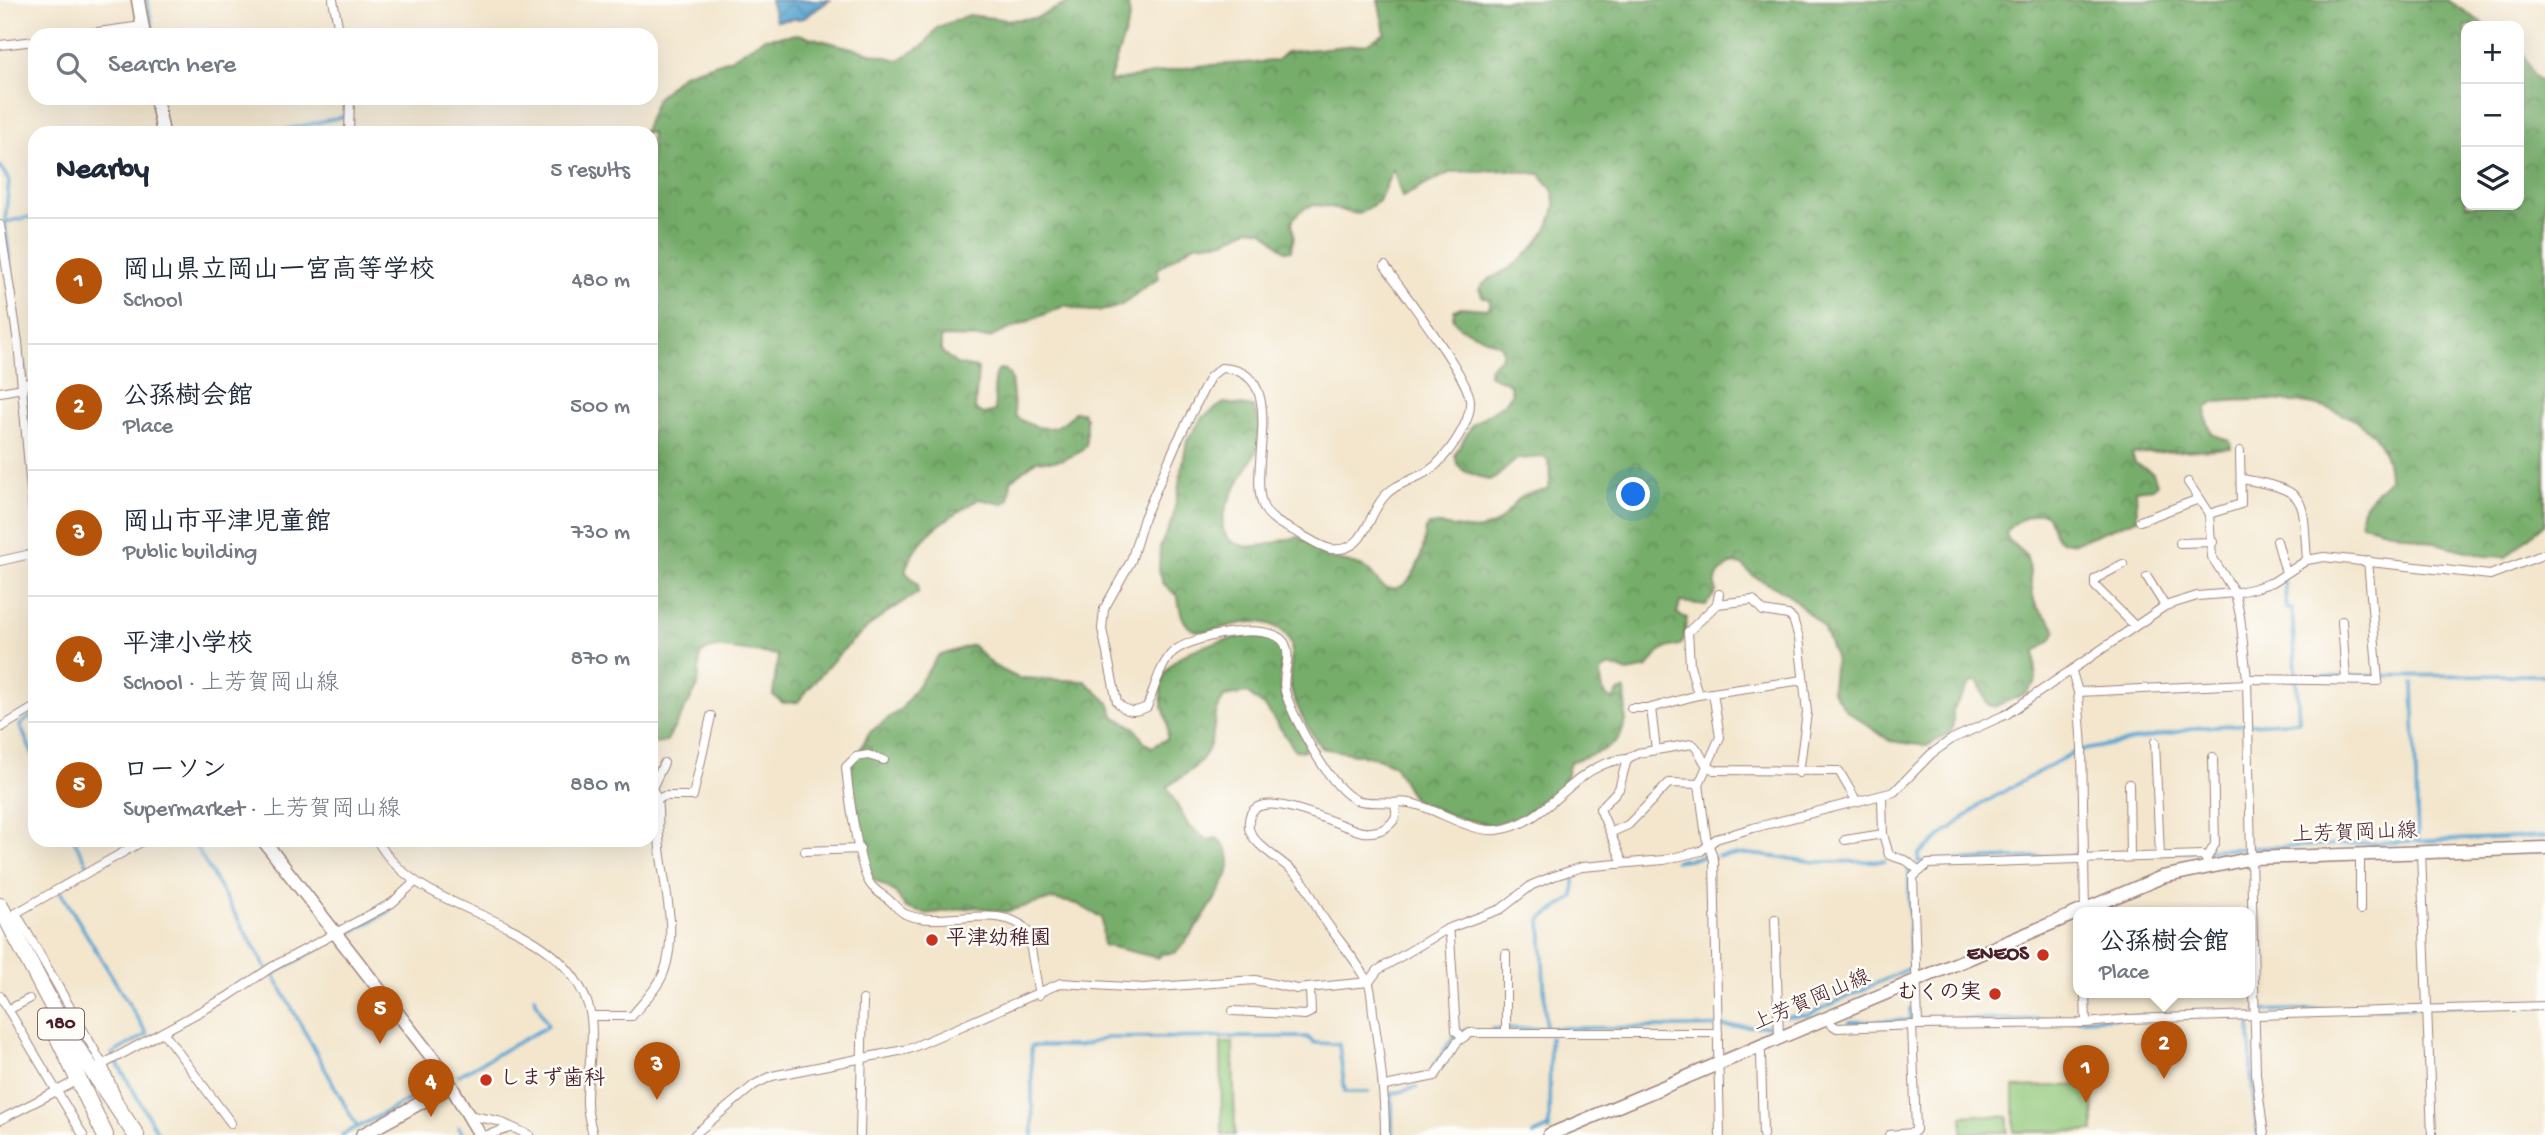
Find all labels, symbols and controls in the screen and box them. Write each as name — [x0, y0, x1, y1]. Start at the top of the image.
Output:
map controls — [2461, 21, 2524, 210]
button: + — [2461, 21, 2524, 84]
search box — [28, 28, 658, 105]
icon: search — [52, 48, 90, 86]
text: Search here — [108, 51, 236, 82]
button: − — [2461, 84, 2524, 147]
button: layers — [2461, 147, 2524, 210]
text: Nearby — [56, 154, 149, 189]
text: 5 results — [550, 158, 630, 185]
text: 岡山県立岡山一宮高等学校 — [123, 257, 435, 288]
text: 1 — [74, 268, 84, 295]
text: 480 m — [572, 268, 630, 295]
text: School — [123, 288, 183, 315]
text: 公孫樹会館 — [123, 383, 253, 414]
text: 2 — [73, 394, 85, 421]
text: 500 m — [570, 394, 630, 421]
text: Place — [123, 414, 173, 441]
your location — [1616, 477, 1650, 511]
text: 岡山市平津児童館 — [123, 509, 331, 540]
text: 3 — [73, 520, 85, 547]
text: 730 m — [571, 520, 630, 547]
text: Public building — [123, 540, 257, 567]
text: 平津小学校 — [123, 631, 253, 662]
text: 4 — [74, 646, 84, 673]
text: 870 m — [571, 646, 630, 673]
text: School · 上芳賀岡山線 — [123, 671, 339, 698]
text: ローソン — [123, 757, 227, 788]
text: 5 — [73, 772, 85, 799]
text: 880 m — [570, 772, 630, 799]
text: Supermarket · 上芳賀岡山線 — [123, 797, 401, 824]
street label: 上芳賀岡山線 — [2292, 819, 2418, 850]
popup — [2073, 907, 2255, 998]
place label: 平津幼稚園 — [946, 926, 1051, 953]
text: 公孫樹会館 — [2099, 929, 2229, 960]
marker: 平津幼稚園 — [924, 932, 940, 948]
place label: ENEOS — [1967, 943, 2030, 968]
marker: ENEOS — [2035, 947, 2051, 963]
text: Place — [2099, 960, 2149, 987]
street label: 上芳賀岡山線 — [1749, 965, 1875, 1038]
place label: むくの実 — [1897, 981, 1981, 1007]
pin: 5 — [357, 986, 403, 1044]
marker: むくの実 — [1987, 986, 2003, 1002]
road number: 180 — [38, 1008, 84, 1040]
pin: 2 — [2141, 1021, 2187, 1079]
pin: 3 — [634, 1042, 680, 1100]
pin: 1 — [2063, 1045, 2109, 1103]
pin: 4 — [408, 1059, 454, 1117]
place label: しまず歯科 — [500, 1066, 605, 1093]
marker: しまず歯科 — [478, 1072, 494, 1088]

